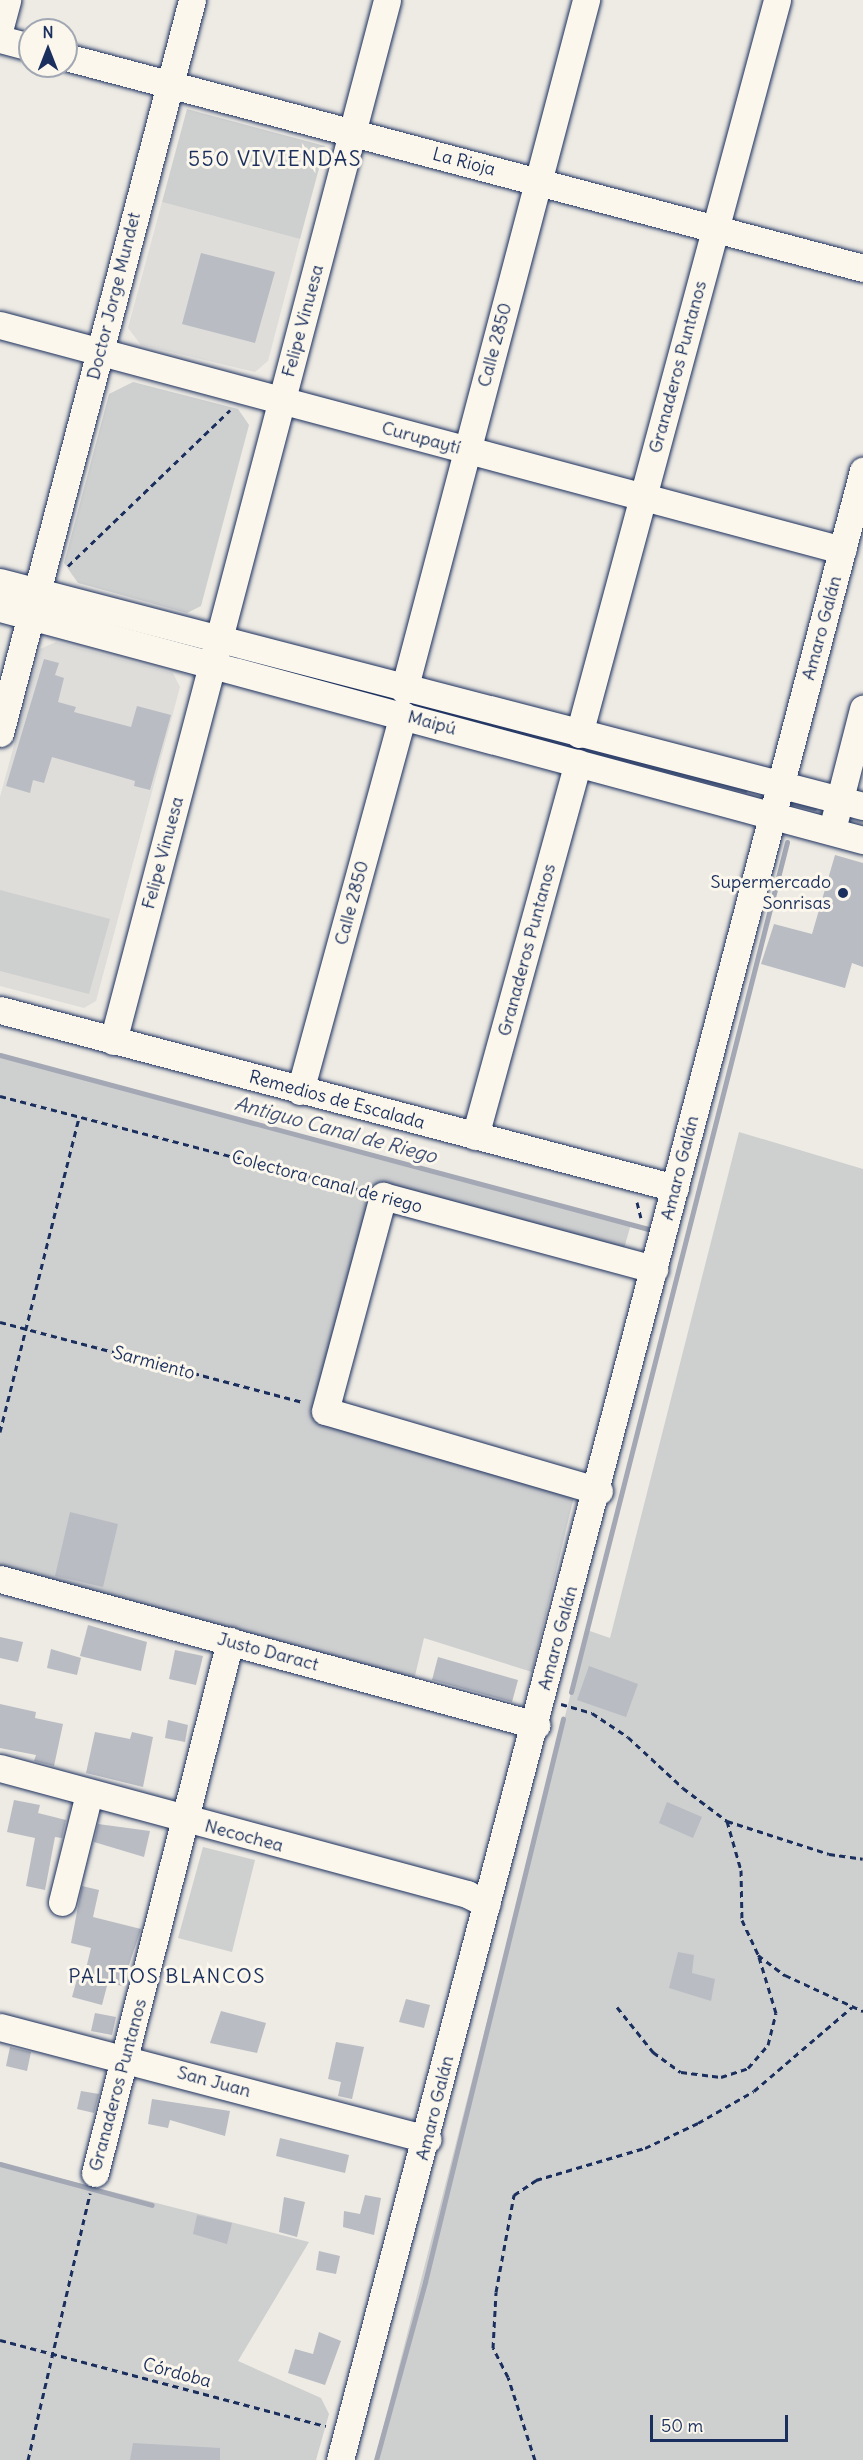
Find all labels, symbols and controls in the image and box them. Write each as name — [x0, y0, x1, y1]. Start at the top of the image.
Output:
north arrow — [18, 18, 78, 78]
text: N — [42, 22, 54, 42]
street label: La Rioja — [430, 143, 498, 181]
district label: 550 VIVIENDAS — [188, 146, 362, 172]
street label: Doctor Jorge Mundet — [83, 210, 145, 382]
street label: Felipe Vinuesa — [278, 262, 328, 380]
street label: Granaderos Puntanos — [645, 278, 711, 456]
street label: Calle 2850 — [473, 300, 517, 390]
street label: Curupaytí — [379, 417, 463, 459]
street label: Amaro Galán — [798, 573, 846, 683]
street label: Maipú — [405, 706, 459, 740]
street label: Felipe Vinuesa — [138, 794, 188, 912]
street label: Calle 2850 — [330, 858, 374, 948]
street label: Granaderos Puntanos — [494, 861, 560, 1039]
place label: Supermercado Sonrisas — [711, 872, 831, 914]
marker: Supermercado Sonrisas — [836, 886, 850, 900]
street label: Remedios de Escalada — [247, 1066, 427, 1134]
water label: Antiguo Canal de Riego — [232, 1090, 440, 1168]
street label: Amaro Galán — [657, 1113, 703, 1223]
street label: Colectora canal de riego — [229, 1146, 425, 1218]
street label: Sarmiento — [111, 1342, 197, 1384]
street label: Amaro Galán — [534, 1583, 582, 1693]
street label: Justo Daract — [215, 1628, 321, 1676]
street label: Necochea — [202, 1815, 286, 1857]
district label: PALITOS BLANCOS — [68, 1963, 266, 1987]
street label: Granaderos Puntanos — [85, 1996, 151, 2174]
street label: Amaro Galán — [412, 2053, 458, 2163]
street label: San Juan — [175, 2062, 253, 2102]
street label: Córdoba — [140, 2354, 214, 2392]
scale bar — [653, 2403, 791, 2441]
text: 50 m — [661, 2414, 703, 2437]

